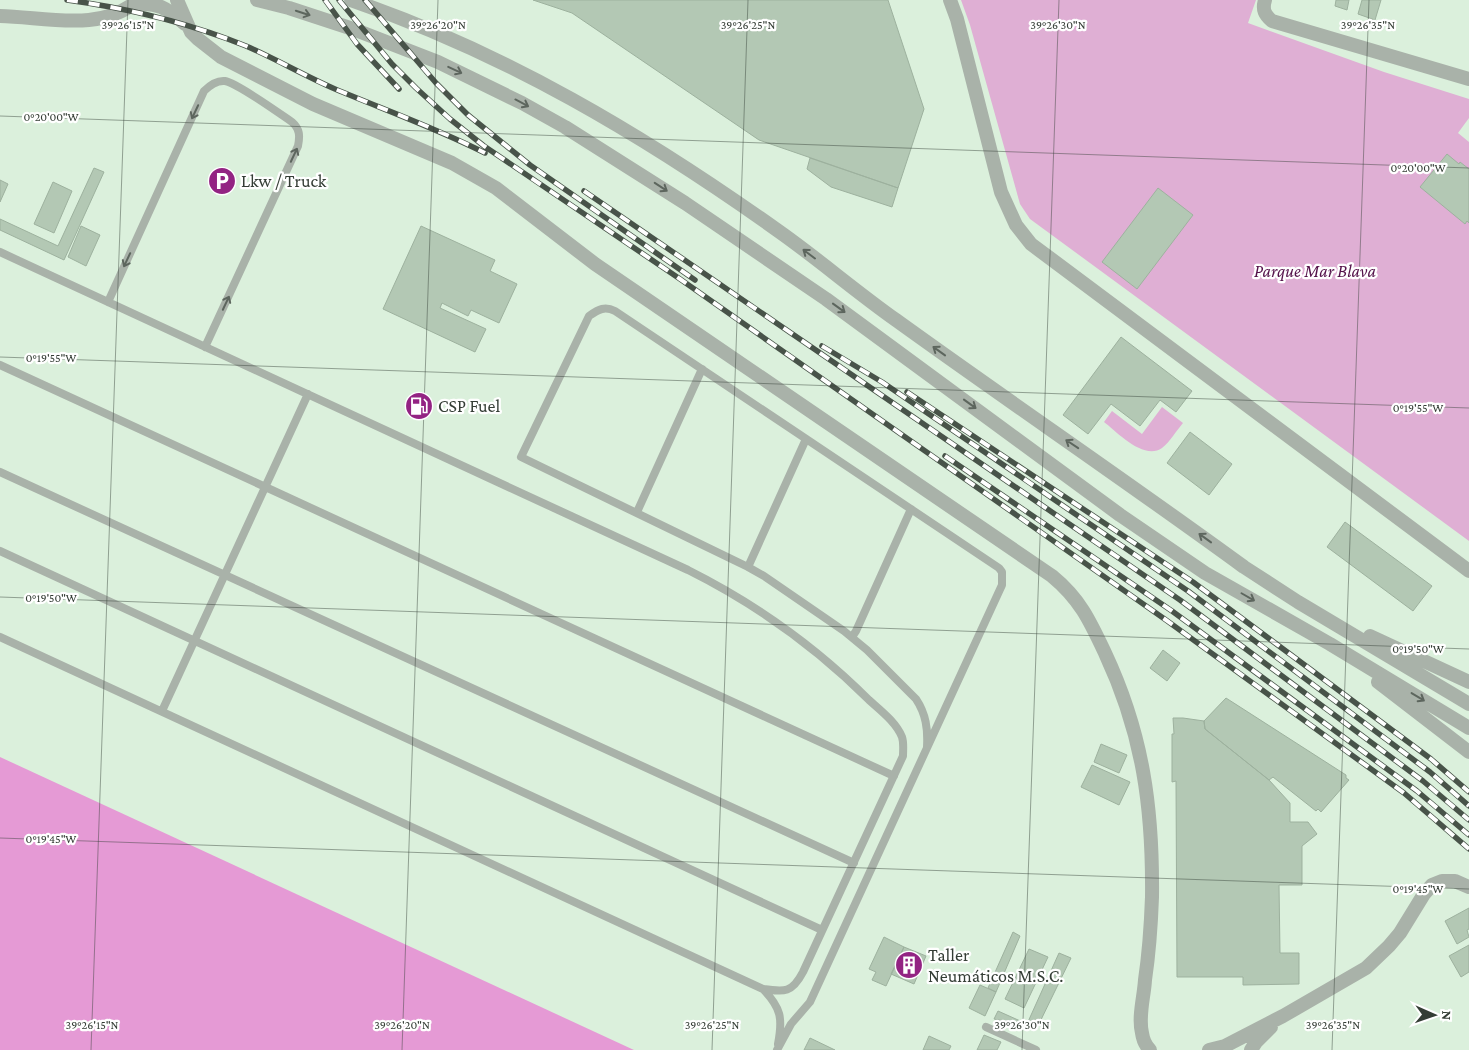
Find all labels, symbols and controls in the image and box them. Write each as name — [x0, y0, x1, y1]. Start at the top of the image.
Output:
one-way arrow — [295, 9, 311, 18]
text: 39°26'15"N — [102, 18, 155, 32]
text: 39°26'20"N — [410, 18, 466, 32]
text: 39°26'25"N — [721, 18, 775, 32]
text: 39°26'30"N — [1030, 18, 1086, 32]
text: 39°26'35"N — [1341, 18, 1395, 32]
one-way arrow — [447, 66, 462, 76]
one-way arrow — [514, 99, 529, 108]
one-way arrow — [189, 104, 199, 119]
text: 0°20'00"W — [24, 110, 79, 124]
one-way arrow — [289, 148, 299, 163]
text: 0°20'00"W — [1391, 161, 1446, 175]
parking icon: Lkw / Truck — [207, 166, 237, 196]
place label: Lkw / Truck — [241, 171, 327, 191]
one-way arrow — [654, 182, 668, 193]
one-way arrow — [803, 248, 816, 259]
one-way arrow — [121, 252, 131, 267]
park label: Parque Mar Blava — [1254, 261, 1377, 281]
one-way arrow — [221, 296, 231, 311]
one-way arrow — [832, 303, 846, 313]
one-way arrow — [932, 346, 946, 356]
text: 0°19'55"W — [26, 351, 76, 365]
fuel station icon: CSP Fuel — [404, 391, 434, 421]
place label: CSP Fuel — [438, 396, 500, 416]
one-way arrow — [963, 399, 977, 409]
text: 0°19'55"W — [1393, 401, 1443, 415]
one-way arrow — [1065, 439, 1079, 449]
one-way arrow — [1198, 533, 1212, 543]
text: 0°19'50"W — [25, 591, 77, 605]
one-way arrow — [1240, 593, 1254, 603]
text: 0°19'50"W — [1392, 642, 1444, 656]
one-way arrow — [1410, 693, 1424, 703]
text: 0°19'45"W — [26, 832, 76, 846]
text: 0°19'45"W — [1393, 882, 1443, 896]
place label: Taller Neumáticos M.S.C. — [928, 945, 1063, 986]
building icon: Taller Neumáticos M.S.C. — [894, 950, 924, 980]
north arrow — [1409, 990, 1459, 1040]
text: N — [1439, 1010, 1455, 1021]
text: 39°26'15"N — [66, 1018, 119, 1032]
text: 39°26'20"N — [374, 1018, 430, 1032]
text: 39°26'25"N — [685, 1018, 739, 1032]
text: 39°26'30"N — [994, 1018, 1050, 1032]
text: 39°26'35"N — [1306, 1018, 1360, 1032]

